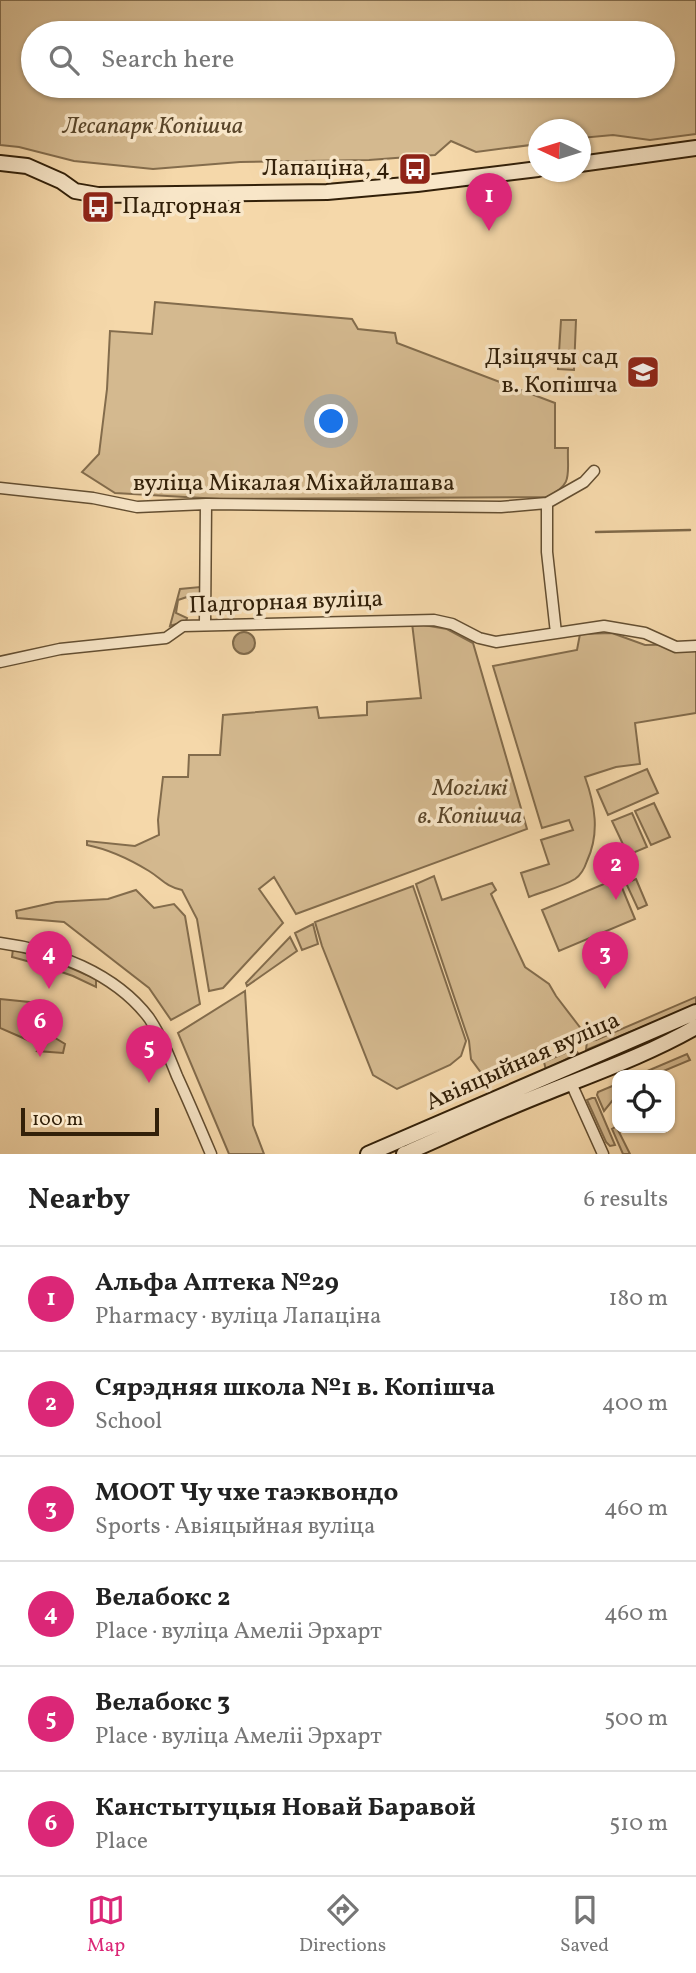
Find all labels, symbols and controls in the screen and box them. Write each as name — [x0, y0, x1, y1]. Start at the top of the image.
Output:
search box — [21, 21, 675, 98]
icon: search — [45, 41, 83, 79]
text: Search here — [101, 42, 234, 78]
park label: Лесапарк Копішча — [62, 110, 243, 144]
north arrow — [528, 119, 591, 182]
bus stop icon: Лапаціна, 4 — [396, 150, 434, 188]
place label: Лапаціна, 4 — [262, 152, 390, 186]
pin: 1 — [466, 173, 512, 231]
bus stop icon: Падгорная — [79, 188, 117, 226]
place label: Падгорная — [122, 190, 241, 224]
place label: Дзіцячы сад в. Копішча — [485, 341, 618, 403]
school or university icon: Дзіцячы сад в. Копішча — [624, 353, 662, 391]
your location — [314, 404, 348, 438]
street label: вуліца Мікалая Міхайлашава — [133, 467, 455, 501]
street label: Падгорная вуліца — [188, 583, 384, 623]
park label: Могілкі в. Копішча — [418, 772, 522, 834]
pin: 2 — [593, 842, 639, 900]
pin: 4 — [26, 931, 72, 989]
pin: 3 — [582, 931, 628, 989]
pin: 6 — [17, 999, 63, 1057]
street label: Авіяцыйная вуліца — [420, 1004, 626, 1120]
pin: 5 — [126, 1025, 172, 1083]
map controls — [612, 1070, 675, 1133]
button: locate — [612, 1070, 675, 1133]
scale bar — [21, 1105, 159, 1137]
text: 100 m — [32, 1107, 83, 1133]
text: Nearby — [28, 1179, 130, 1221]
text: 6 results — [584, 1184, 668, 1216]
text: Альфа Аптека №29 — [95, 1265, 339, 1301]
text: 1 — [46, 1283, 56, 1315]
text: 180 m — [609, 1283, 668, 1315]
text: Pharmacy · вуліца Лапаціна — [95, 1301, 382, 1333]
text: Сярэдняя школа №1 в. Копішча — [95, 1370, 495, 1406]
text: 2 — [45, 1388, 57, 1420]
text: 400 m — [602, 1388, 668, 1420]
text: School — [95, 1406, 162, 1438]
text: МООТ Чу чхе таэквондо — [95, 1475, 398, 1511]
text: 3 — [45, 1493, 57, 1525]
text: 460 m — [604, 1493, 668, 1525]
text: Sports · Авіяцыйная вуліца — [95, 1511, 375, 1543]
text: Велабокс 2 — [95, 1580, 231, 1616]
text: 4 — [44, 1598, 58, 1630]
text: 460 m — [604, 1598, 668, 1630]
text: Place · вуліца Амеліі Эрхарт — [95, 1616, 382, 1648]
text: Велабокс 3 — [95, 1685, 230, 1721]
text: 5 — [45, 1703, 57, 1735]
text: 500 m — [604, 1703, 668, 1735]
text: Place · вуліца Амеліі Эрхарт — [95, 1721, 382, 1753]
text: Канстытуцыя Новай Баравой — [95, 1790, 476, 1826]
text: 6 — [45, 1808, 57, 1840]
text: 510 m — [609, 1808, 668, 1840]
text: Place — [95, 1826, 148, 1858]
tab: Map — [87, 1891, 125, 1959]
tab: Directions — [299, 1891, 386, 1959]
tab: Saved — [560, 1891, 609, 1959]

